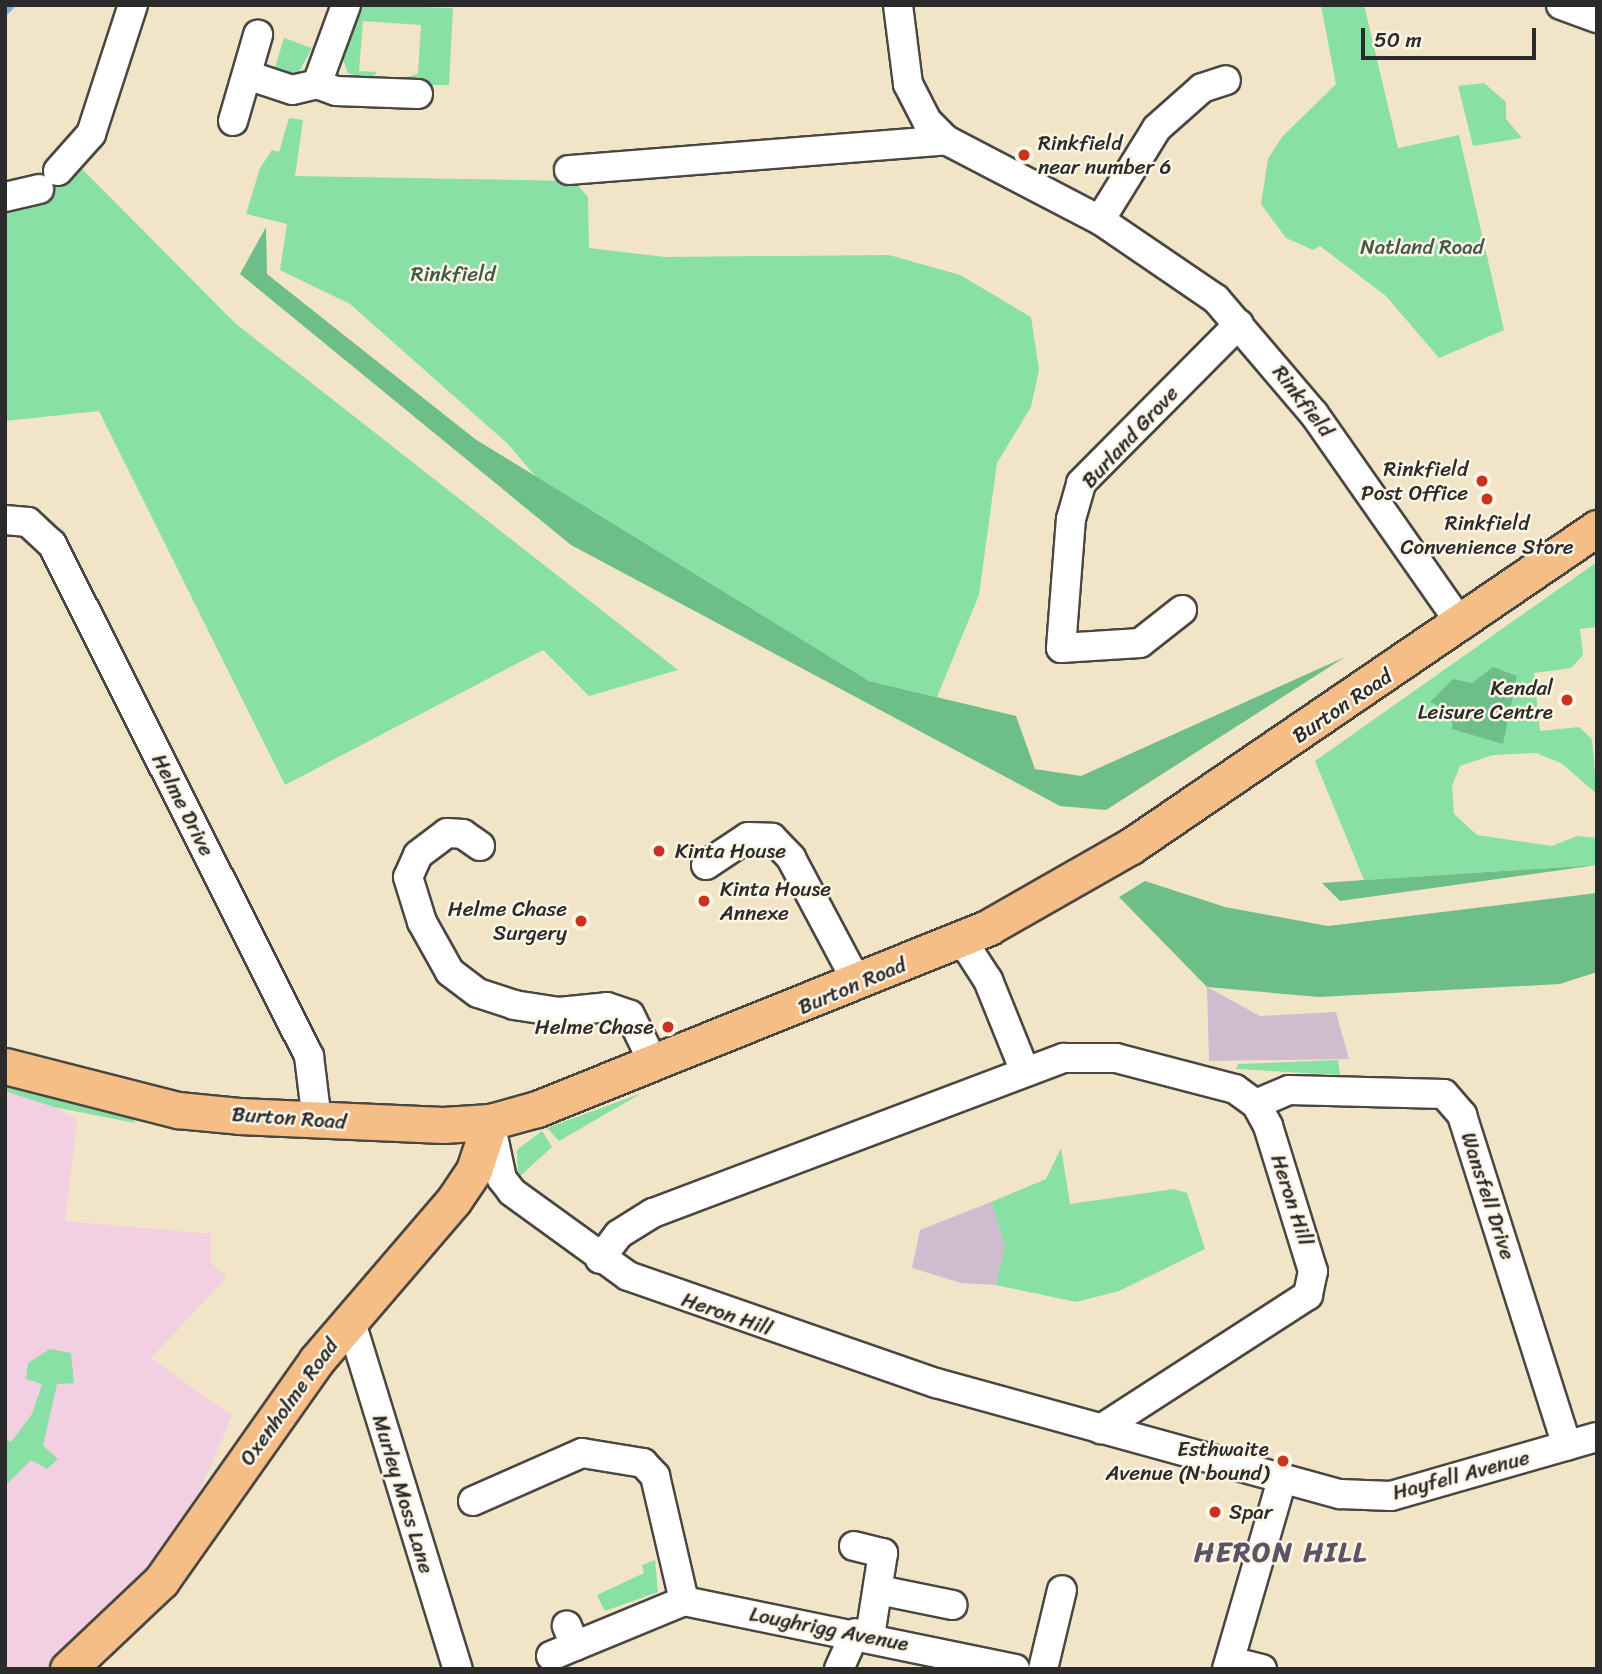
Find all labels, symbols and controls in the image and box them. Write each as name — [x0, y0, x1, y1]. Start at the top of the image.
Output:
scale bar — [1364, 14, 1539, 58]
text: 50 m — [1374, 21, 1422, 59]
place label: Rinkfield near number 6 — [1038, 130, 1171, 180]
marker: Rinkfield near number 6 — [1016, 147, 1032, 163]
park label: Natland Road — [1360, 234, 1484, 260]
park label: Rinkfield — [411, 261, 495, 287]
street label: Rinkfield — [1267, 360, 1339, 442]
street label: Burland Grove — [1076, 381, 1184, 493]
place label: Rinkfield Post Office — [1361, 456, 1468, 506]
marker: Rinkfield Post Office — [1474, 473, 1490, 489]
marker: Rinkfield Convenience Store — [1479, 491, 1495, 507]
place label: Rinkfield Convenience Store — [1400, 510, 1574, 560]
street label: Burton Road — [1287, 663, 1397, 749]
place label: Kendal Leisure Centre — [1417, 675, 1553, 725]
marker: Kendal Leisure Centre — [1559, 692, 1575, 708]
street label: Helme Drive — [146, 750, 220, 860]
place label: Kinta House — [675, 838, 787, 864]
marker: Kinta House — [649, 841, 669, 861]
place label: Kinta House Annexe — [720, 876, 832, 926]
marker: Kinta House Annexe — [694, 891, 714, 911]
place label: Helme Chase Surgery — [448, 896, 567, 946]
marker: Helme Chase Surgery — [573, 913, 589, 929]
street label: Burton Road — [794, 952, 910, 1020]
place label: Helme Chase — [535, 1014, 654, 1040]
marker: Helme Chase — [660, 1019, 676, 1035]
street label: Burton Road — [231, 1101, 347, 1135]
street label: Wansfell Drive — [1456, 1129, 1520, 1263]
street label: Heron Hill — [1265, 1151, 1319, 1249]
street label: Heron Hill — [678, 1287, 776, 1341]
street label: Oxenholme Road — [234, 1334, 344, 1470]
street label: Murley Moss Lane — [367, 1411, 439, 1577]
place label: Esthwaite Avenue (N bound) — [1106, 1436, 1269, 1486]
street label: Hayfell Avenue — [1390, 1445, 1532, 1505]
marker: Esthwaite Avenue (N bound) — [1275, 1453, 1291, 1469]
place label: Spar — [1229, 1499, 1272, 1525]
marker: Spar — [1207, 1504, 1223, 1520]
district label: HERON HILL — [1195, 1535, 1367, 1569]
street label: Loughrigg Avenue — [747, 1601, 911, 1657]

